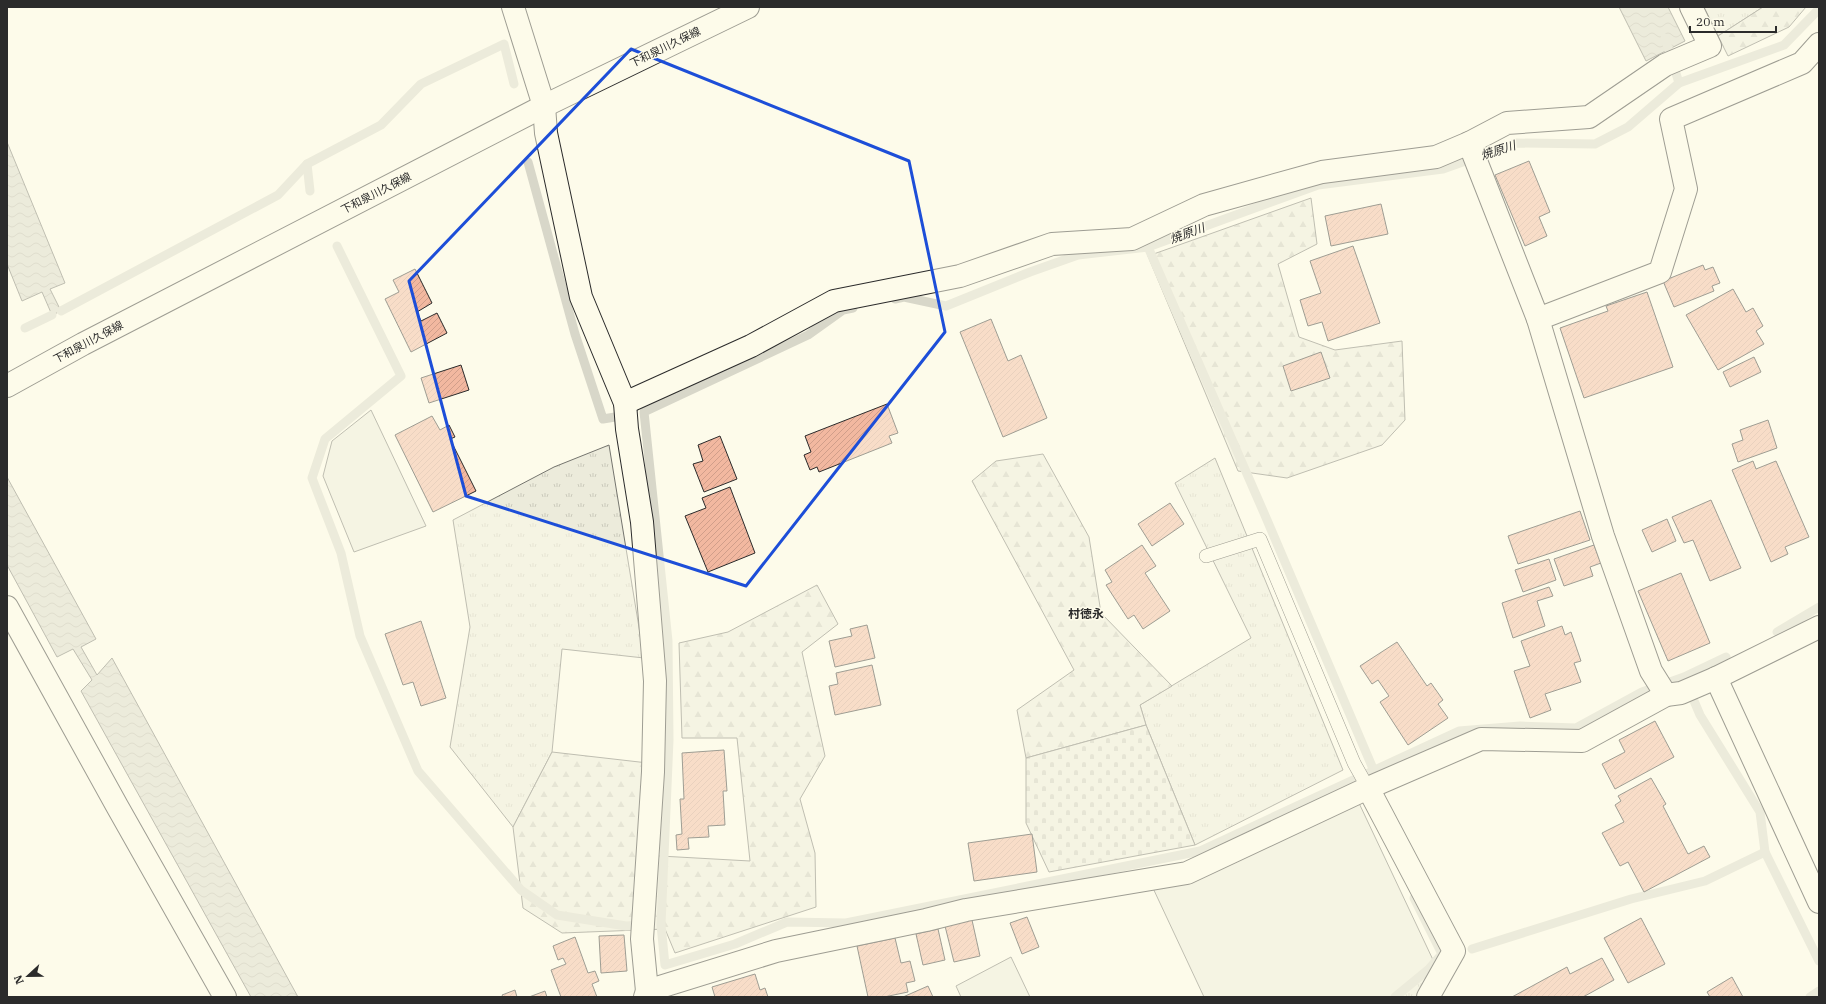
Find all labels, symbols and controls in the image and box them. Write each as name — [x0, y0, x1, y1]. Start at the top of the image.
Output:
scale bar — [1690, 8, 1776, 34]
text: 20 m — [1696, 14, 1725, 29]
street label: 下和泉川久保線 — [627, 24, 703, 70]
water label: 焼原川 — [1479, 137, 1519, 163]
street label: 下和泉川久保線 — [339, 169, 413, 217]
water label: 焼原川 — [1168, 219, 1208, 246]
street label: 下和泉川久保線 — [51, 318, 125, 366]
district label: 村徳永 — [1068, 606, 1104, 621]
north arrow — [8, 956, 48, 996]
text: N — [10, 973, 27, 986]

